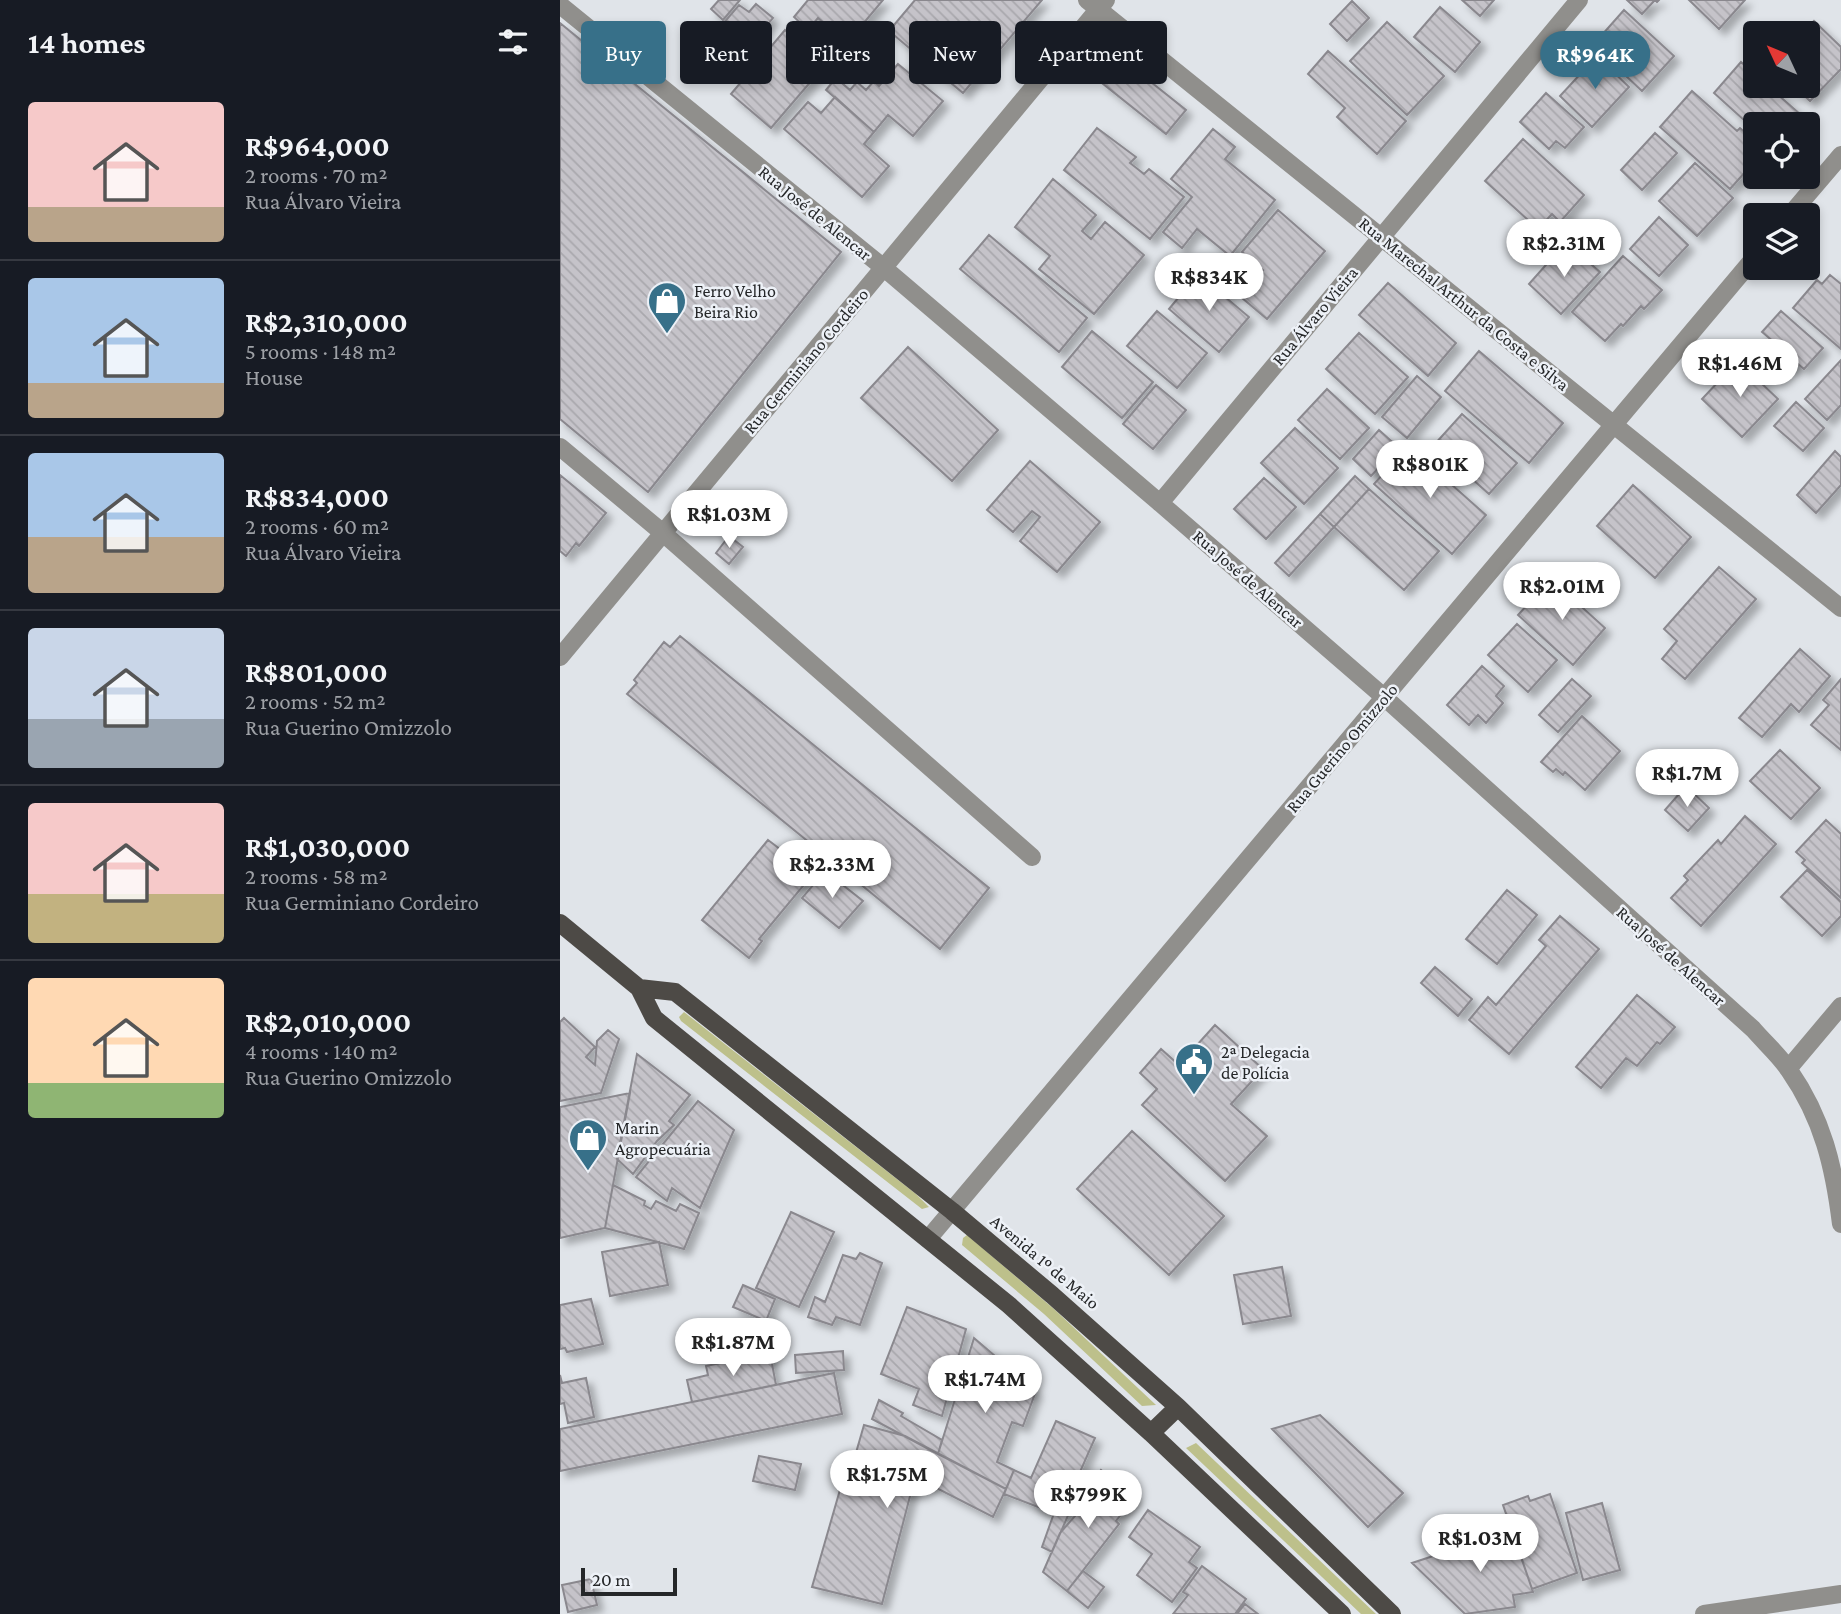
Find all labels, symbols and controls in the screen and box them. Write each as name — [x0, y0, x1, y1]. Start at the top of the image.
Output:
chip: Buy — [581, 21, 666, 84]
chip: Rent — [680, 21, 772, 84]
chip: Filters — [786, 21, 895, 84]
chip: New — [909, 21, 1001, 84]
chip: Apartment — [1015, 21, 1167, 84]
north arrow — [1743, 21, 1820, 98]
map controls — [1743, 21, 1820, 280]
icon: filters — [494, 23, 532, 61]
text: 14 homes — [28, 26, 146, 59]
pin: R$964K — [1538, 32, 1652, 91]
text: R$964K — [1556, 41, 1634, 67]
button: locate — [1743, 112, 1820, 189]
text: R$964,000 — [245, 129, 390, 162]
icon: home — [84, 130, 168, 214]
street label: Rua José de Alencar — [755, 161, 876, 265]
text: 2 rooms · 70 m² — [245, 162, 388, 188]
text: Rua Álvaro Vieira — [245, 188, 402, 214]
button: layers — [1743, 203, 1820, 280]
street label: Rua Marechal Arthur da Costa e Silva — [1355, 213, 1573, 395]
pin: R$2.31M — [1499, 219, 1629, 279]
text: R$2.31M — [1522, 229, 1606, 255]
pin: R$834K — [1152, 254, 1266, 313]
text: R$834K — [1171, 263, 1247, 289]
street label: Rua Álvaro Vieira — [1268, 263, 1362, 369]
shop icon: Ferro Velho Beira Rio — [646, 280, 688, 335]
place label: Ferro Velho Beira Rio — [694, 281, 776, 322]
street label: Rua Germiniano Cordeiro — [739, 284, 873, 438]
text: R$2,310,000 — [245, 305, 408, 338]
icon: home — [84, 306, 168, 390]
text: 5 rooms · 148 m² — [245, 338, 396, 364]
pin: R$1.46M — [1675, 340, 1805, 399]
text: R$1.46M — [1698, 349, 1782, 375]
text: House — [245, 364, 303, 390]
pin: R$801K — [1373, 440, 1487, 500]
text: R$801K — [1392, 450, 1468, 476]
text: R$834,000 — [245, 480, 389, 513]
icon: home — [84, 481, 168, 565]
pin: R$1.03M — [664, 490, 794, 550]
text: R$1.03M — [687, 500, 771, 526]
text: 2 rooms · 60 m² — [245, 513, 389, 539]
street label: Rua José de Alencar — [1189, 526, 1308, 633]
text: Rua Álvaro Vieira — [245, 539, 402, 565]
pin: R$2.01M — [1497, 562, 1627, 622]
text: R$2.01M — [1519, 572, 1605, 598]
text: R$801,000 — [245, 655, 388, 688]
icon: home — [84, 656, 168, 740]
street label: Rua Guerino Omizzolo — [1282, 679, 1402, 816]
text: 2 rooms · 52 m² — [245, 688, 385, 714]
text: Rua Guerino Omizzolo — [245, 714, 452, 740]
pin: R$1.7M — [1630, 750, 1744, 809]
text: R$1.7M — [1652, 759, 1722, 785]
text: R$1,030,000 — [245, 830, 410, 863]
icon: home — [84, 831, 168, 915]
pin: R$2.33M — [767, 841, 897, 900]
text: R$2.33M — [789, 850, 875, 876]
text: 2 rooms · 58 m² — [245, 863, 387, 889]
text: Rua Germiniano Cordeiro — [245, 889, 479, 915]
street label: Rua José de Alencar — [1613, 902, 1730, 1010]
text: R$2,010,000 — [245, 1005, 411, 1038]
icon: home — [84, 1006, 168, 1090]
text: 4 rooms · 140 m² — [245, 1038, 397, 1064]
public building icon: 2ª Delegacia de Polícia — [1173, 1041, 1215, 1096]
place label: 2ª Delegacia de Polícia — [1221, 1042, 1310, 1083]
text: Rua Guerino Omizzolo — [245, 1064, 452, 1090]
shop icon: Marin Agropecuária — [567, 1117, 609, 1172]
place label: Marin Agropecuária — [615, 1118, 711, 1159]
street label: Avenida 1º de Maio — [987, 1211, 1104, 1313]
pin: R$1.87M — [668, 1318, 798, 1378]
text: R$1.87M — [691, 1328, 775, 1354]
pin: R$1.74M — [920, 1356, 1050, 1415]
text: R$1.74M — [944, 1365, 1026, 1391]
pin: R$1.75M — [822, 1450, 952, 1510]
text: R$1.75M — [846, 1460, 928, 1486]
pin: R$799K — [1031, 1470, 1145, 1530]
text: R$799K — [1050, 1480, 1126, 1506]
pin: R$1.03M — [1415, 1514, 1545, 1574]
text: R$1.03M — [1438, 1524, 1522, 1550]
scale bar — [581, 1565, 677, 1597]
text: 20 m — [592, 1569, 631, 1590]

